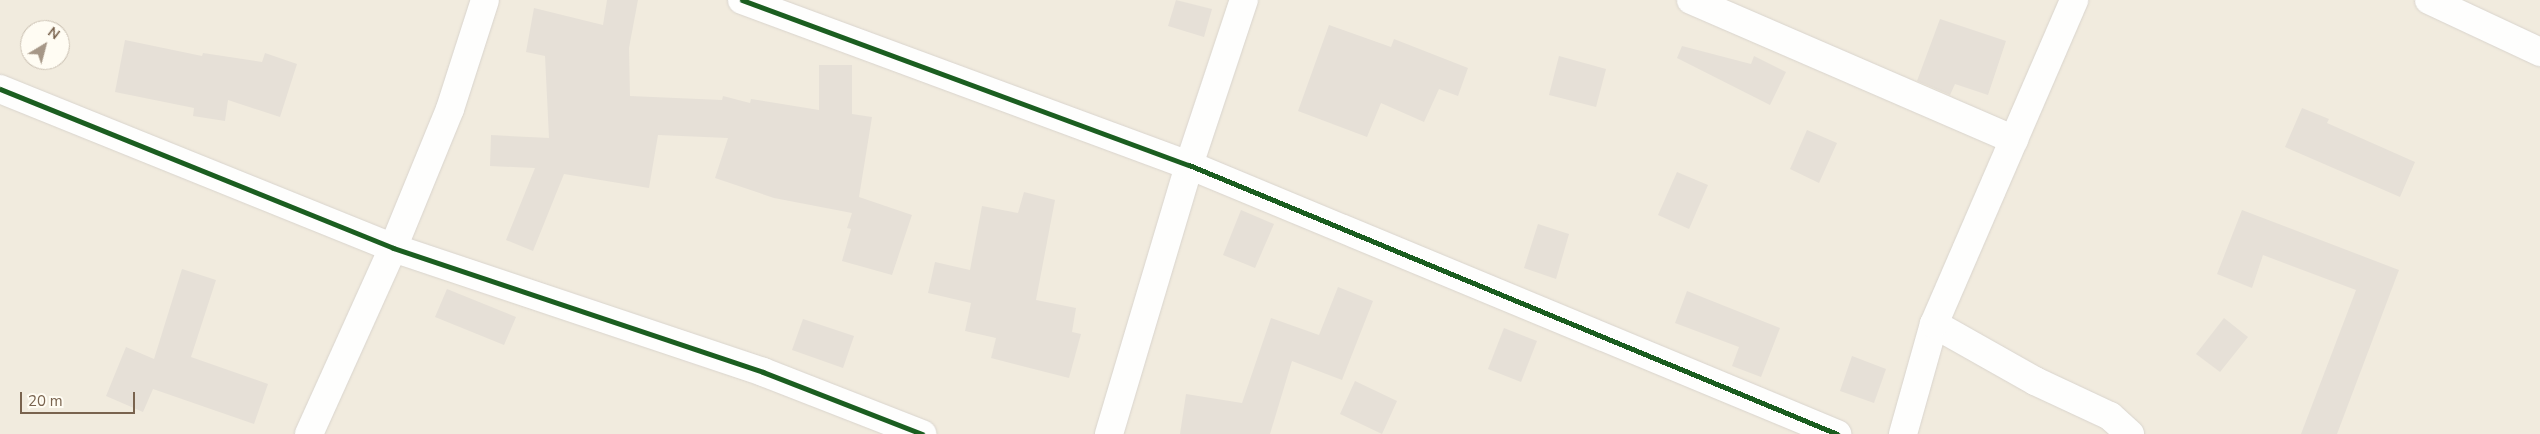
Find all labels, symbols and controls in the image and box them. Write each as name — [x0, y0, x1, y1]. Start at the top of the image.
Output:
north arrow — [20, 20, 70, 70]
text: N — [44, 23, 64, 44]
scale bar — [22, 382, 138, 414]
text: 20 m — [28, 391, 63, 411]

